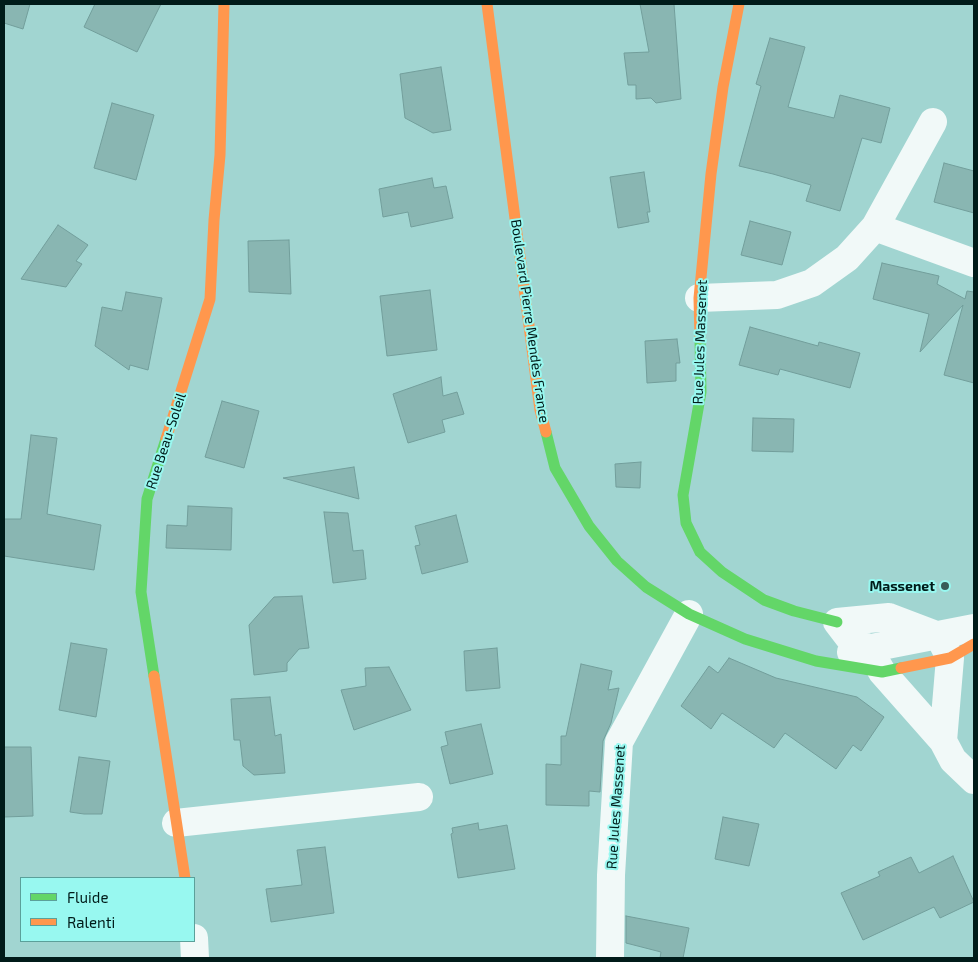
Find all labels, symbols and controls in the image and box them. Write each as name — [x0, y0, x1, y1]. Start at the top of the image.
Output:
street label: Boulevard Pierre Mendès France — [507, 218, 553, 424]
street label: Rue Jules Massenet — [689, 279, 711, 405]
street label: Rue Beau-Soleil — [143, 391, 189, 491]
place label: Massenet — [869, 578, 935, 594]
marker: Massenet — [939, 580, 951, 592]
street label: Rue Jules Massenet — [603, 744, 629, 870]
legend — [20, 877, 195, 942]
text: Fluide — [67, 888, 108, 906]
text: Ralenti — [67, 913, 115, 931]

